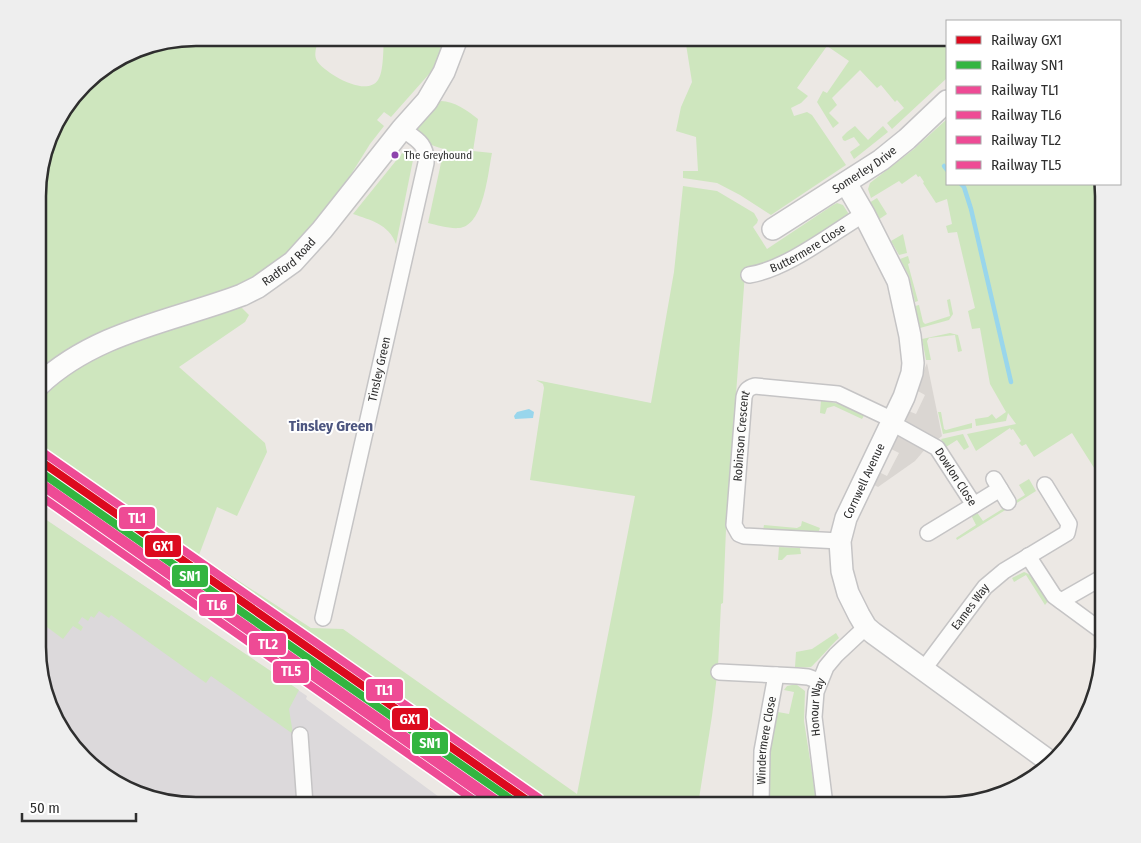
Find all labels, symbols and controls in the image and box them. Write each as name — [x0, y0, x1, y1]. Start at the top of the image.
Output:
legend — [946, 20, 1121, 185]
text: Railway GX1 — [991, 31, 1062, 49]
text: Railway SN1 — [991, 56, 1063, 74]
text: Railway TL1 — [991, 81, 1059, 99]
text: Railway TL6 — [991, 106, 1062, 124]
text: Railway TL2 — [991, 131, 1061, 149]
street label: Somerley Drive — [830, 143, 899, 196]
place label: The Greyhound — [404, 149, 472, 162]
marker: The Greyhound — [390, 150, 400, 160]
text: Railway TL5 — [991, 156, 1062, 174]
street label: Buttermere Close — [768, 221, 848, 275]
street label: Radford Road — [259, 235, 319, 289]
street label: Tinsley Green — [365, 335, 393, 403]
street label: Robinson Crescent — [730, 388, 753, 482]
district label: Tinsley Green — [289, 417, 373, 435]
street label: Cornwell Avenue — [840, 441, 888, 521]
street label: Dowlon Close — [932, 445, 980, 509]
line badge: TL1 — [118, 506, 156, 530]
text: TL1 — [128, 510, 146, 527]
line badge: GX1 — [144, 534, 182, 558]
text: GX1 — [153, 538, 173, 555]
line badge: SN1 — [171, 564, 209, 588]
text: SN1 — [179, 568, 201, 585]
street label: Eames Way — [948, 580, 992, 633]
line badge: TL6 — [198, 593, 236, 617]
text: TL6 — [207, 597, 227, 614]
line badge: TL2 — [248, 632, 287, 656]
text: TL2 — [258, 636, 278, 653]
line badge: TL5 — [272, 660, 310, 684]
text: TL5 — [281, 663, 301, 680]
street label: Honour Way — [807, 675, 828, 737]
line badge: TL1 — [365, 678, 404, 702]
text: TL1 — [375, 682, 393, 699]
street label: Windermere Close — [754, 695, 779, 785]
line badge: GX1 — [391, 707, 429, 731]
text: GX1 — [400, 711, 420, 728]
line badge: SN1 — [411, 731, 449, 755]
text: SN1 — [419, 735, 441, 752]
scale bar — [22, 790, 136, 822]
text: 50 m — [30, 799, 60, 817]

